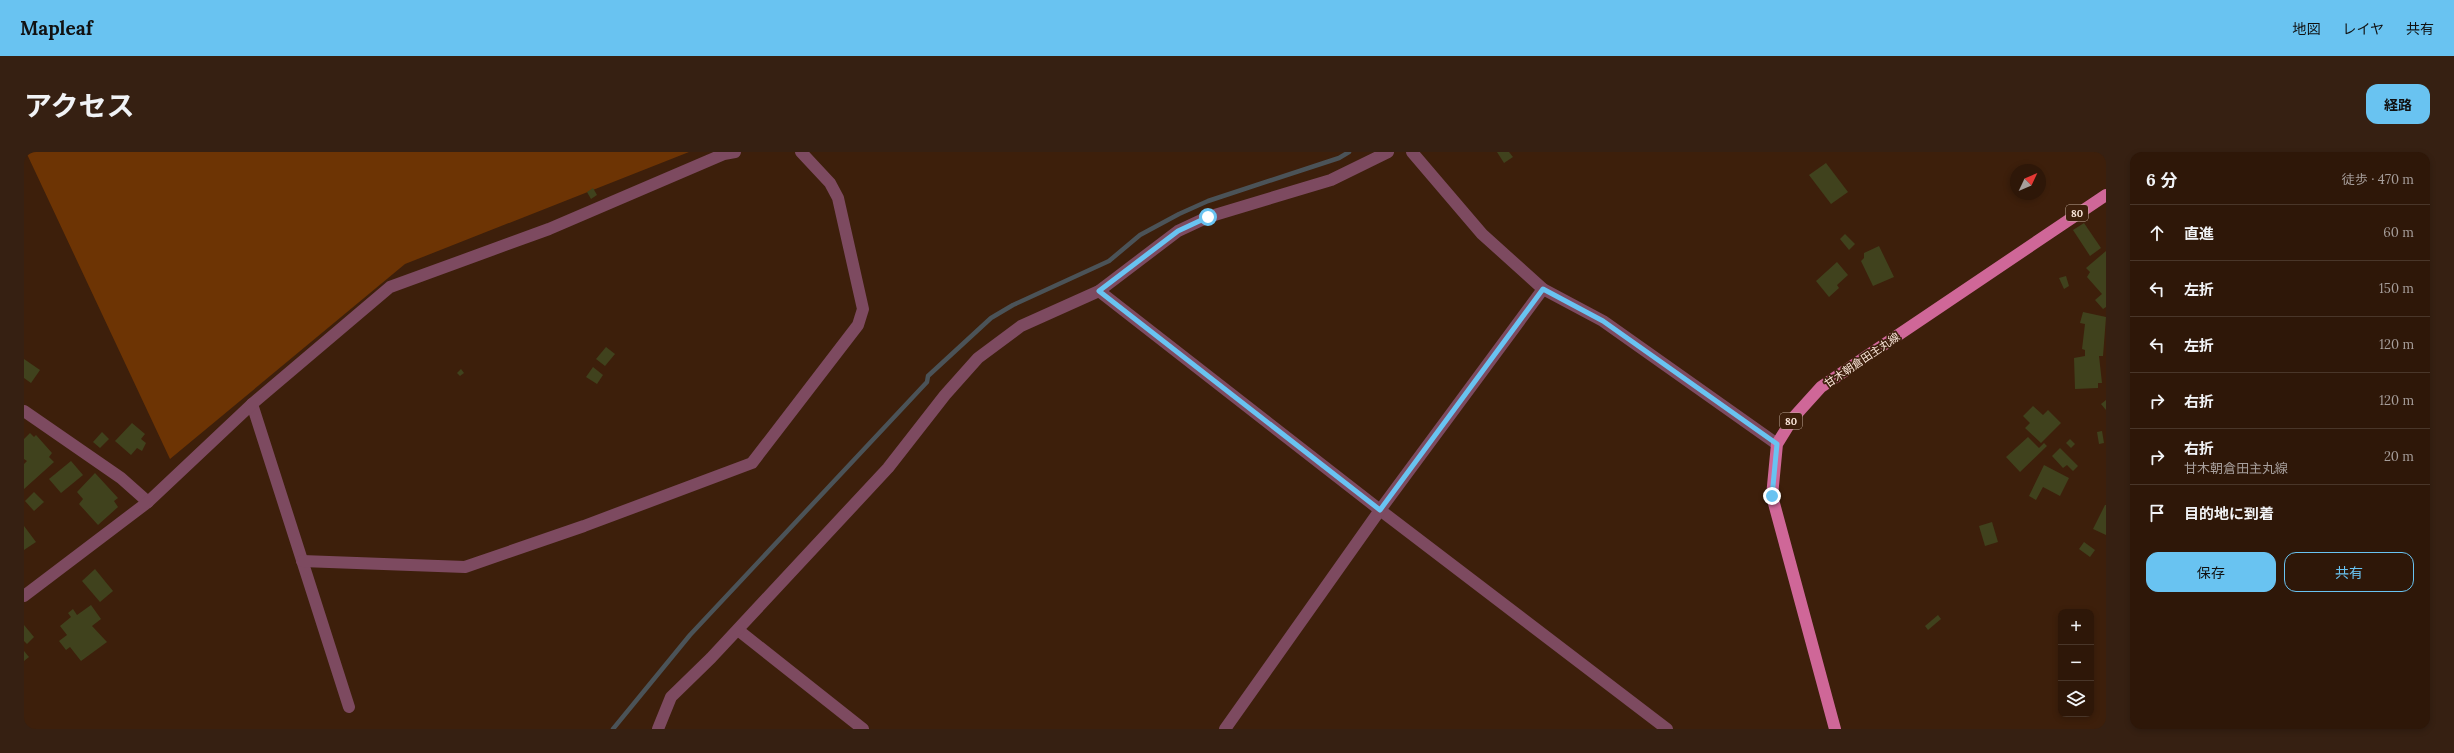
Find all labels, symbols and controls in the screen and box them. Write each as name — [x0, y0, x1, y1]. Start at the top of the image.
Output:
text: Mapleaf — [20, 16, 93, 40]
text: 地図 — [2292, 20, 2320, 38]
text: レイヤ — [2342, 20, 2384, 38]
text: 共有 — [2406, 20, 2434, 38]
button: 経路 — [2366, 84, 2430, 124]
text: アクセス — [24, 88, 135, 124]
north arrow — [2010, 164, 2046, 200]
text: 6 分 — [2146, 169, 2177, 191]
text: 徒歩 · 470 m — [2342, 171, 2414, 188]
road number: 80 — [2066, 205, 2088, 221]
route start — [1199, 208, 1217, 226]
icon: ahead — [2146, 222, 2168, 244]
text: 直進 — [2184, 224, 2214, 243]
text: 60 m — [2383, 224, 2414, 241]
icon: left — [2146, 278, 2168, 300]
text: 左折 — [2184, 280, 2214, 299]
text: 150 m — [2379, 280, 2414, 297]
street label: 甘木朝倉田主丸線 — [1822, 330, 1902, 390]
icon: left — [2146, 334, 2168, 356]
text: 左折 — [2184, 336, 2214, 355]
text: 120 m — [2379, 336, 2414, 353]
icon: right — [2146, 390, 2168, 412]
text: 右折 — [2184, 392, 2214, 411]
text: 120 m — [2379, 392, 2414, 409]
road number: 80 — [1780, 413, 1802, 429]
text: 右折 — [2184, 439, 2214, 458]
icon: right — [2146, 446, 2168, 468]
text: 20 m — [2384, 448, 2414, 465]
text: 甘木朝倉田主丸線 — [2184, 460, 2288, 477]
route end — [1763, 487, 1781, 505]
icon: arrive — [2146, 502, 2168, 524]
text: 目的地に到着 — [2184, 504, 2274, 523]
button: 保存 — [2146, 552, 2276, 592]
button: 共有 — [2284, 552, 2414, 592]
map controls — [2058, 609, 2094, 717]
button: + — [2058, 609, 2094, 645]
button: − — [2058, 645, 2094, 681]
button: layers — [2058, 681, 2094, 717]

